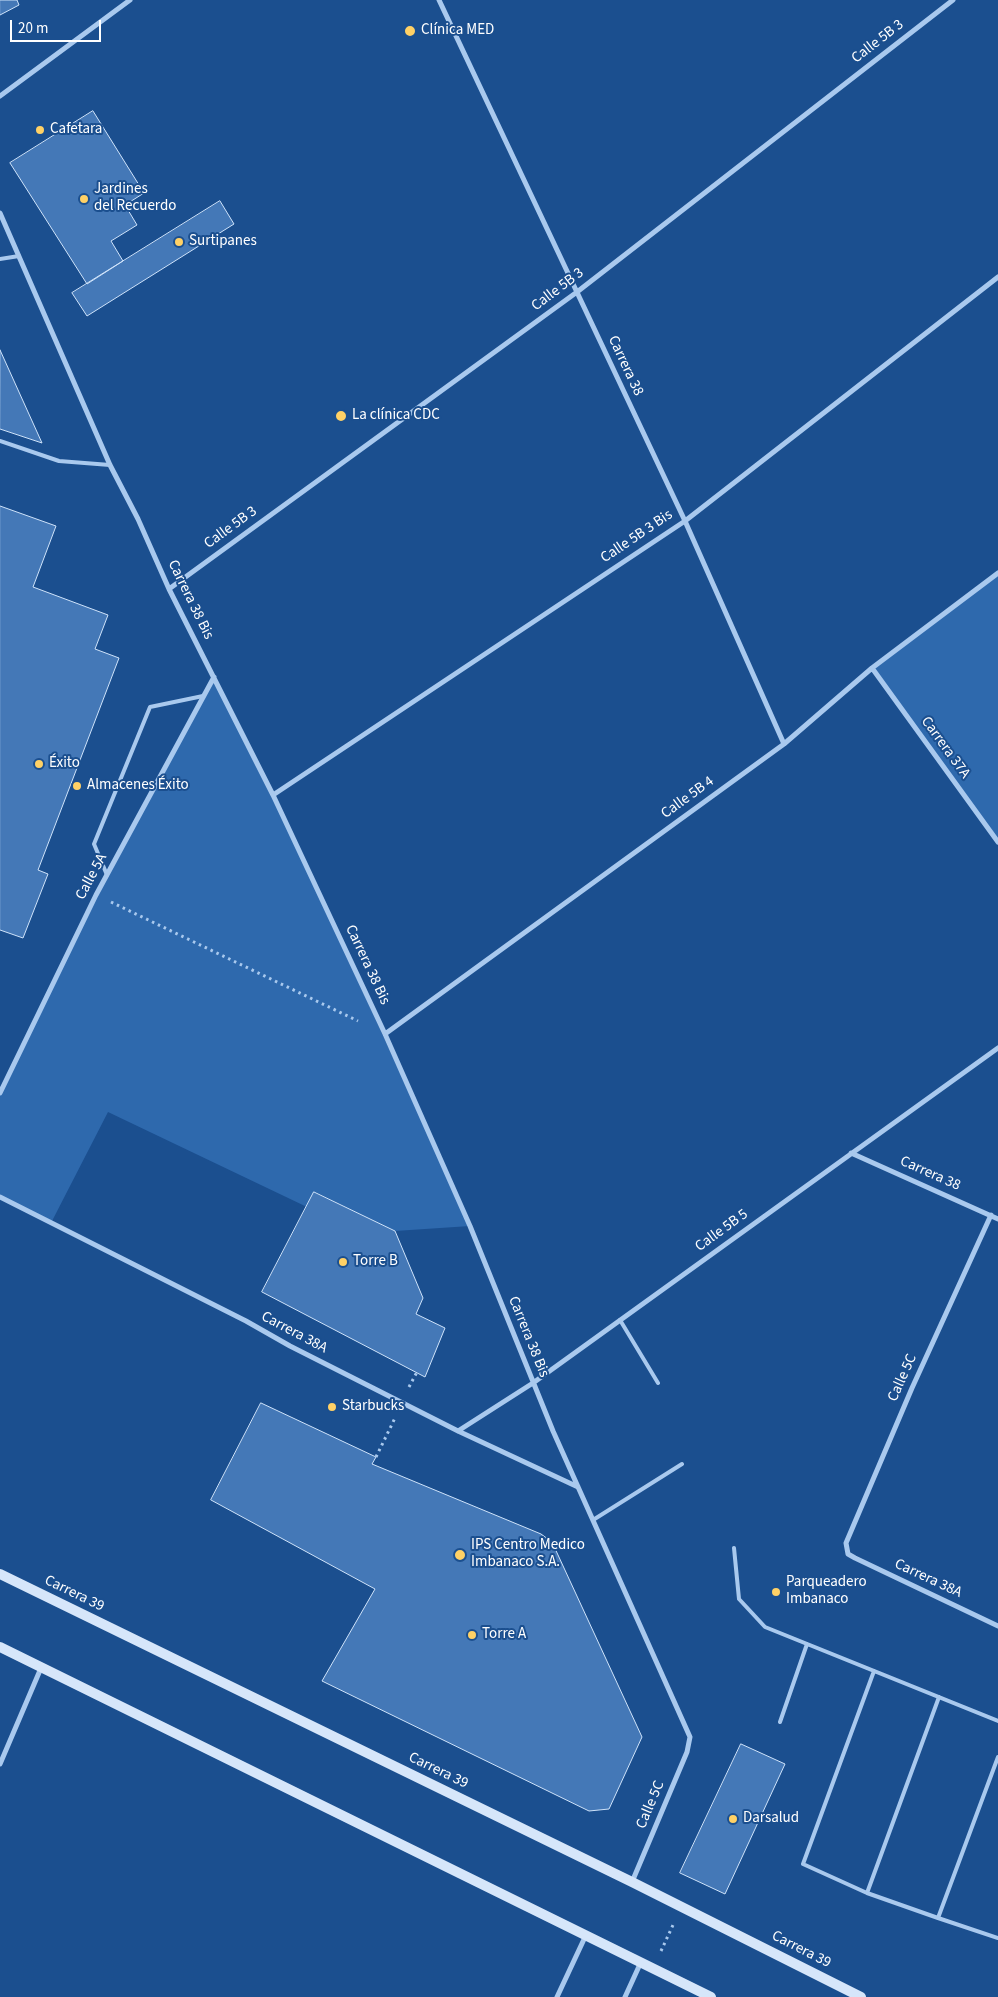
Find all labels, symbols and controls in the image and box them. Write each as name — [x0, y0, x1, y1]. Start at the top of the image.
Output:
scale bar — [12, 10, 104, 42]
street label: Calle 5B 3 — [848, 16, 908, 68]
text: 20 m — [18, 18, 48, 39]
place label: Clínica MED — [421, 22, 494, 40]
marker: Clínica MED — [403, 24, 417, 38]
place label: Cafetara — [50, 121, 102, 139]
marker: Cafetara — [34, 124, 46, 136]
place label: Jardines del Recuerdo — [94, 181, 176, 216]
marker: Jardines del Recuerdo — [78, 193, 90, 205]
place label: Surtipanes — [189, 233, 257, 251]
marker: Surtipanes — [173, 236, 185, 248]
street label: Calle 5B 3 — [528, 264, 588, 316]
street label: Carrera 38 — [603, 333, 647, 399]
place label: La clínica CDC — [352, 407, 440, 425]
marker: La clínica CDC — [334, 409, 348, 423]
street label: Calle 5B 3 — [201, 503, 261, 553]
street label: Calle 5B 3 Bis — [598, 506, 676, 568]
street label: Carrera 38 Bis — [163, 557, 217, 643]
street label: Carrera 37A — [916, 713, 974, 783]
place label: Éxito — [49, 755, 80, 773]
marker: Éxito — [33, 758, 45, 770]
street label: Calle 5B 4 — [658, 773, 718, 823]
place label: Almacenes Éxito — [87, 777, 189, 795]
marker: Almacenes Éxito — [71, 780, 83, 792]
street label: Calle 5A — [72, 851, 112, 903]
street label: Carrera 38 Bis — [341, 922, 393, 1008]
street label: Carrera 38 — [897, 1153, 963, 1195]
street label: Calle 5B 5 — [692, 1206, 752, 1256]
place label: Torre B — [353, 1253, 398, 1271]
marker: Torre B — [337, 1256, 349, 1268]
street label: Carrera 38 Bis — [504, 1294, 552, 1380]
street label: Carrera 38A — [258, 1308, 330, 1358]
street label: Calle 5C — [885, 1351, 921, 1405]
place label: Starbucks — [342, 1398, 404, 1416]
marker: Starbucks — [326, 1401, 338, 1413]
place label: IPS Centro Medico Imbanaco S.A. — [471, 1537, 585, 1572]
marker: IPS Centro Medico Imbanaco S.A. — [453, 1548, 467, 1562]
street label: Carrera 38A — [891, 1556, 965, 1602]
street label: Carrera 39 — [41, 1572, 107, 1616]
place label: Parqueadero Imbanaco — [786, 1574, 867, 1609]
marker: Parqueadero Imbanaco — [770, 1586, 782, 1598]
place label: Torre A — [482, 1626, 526, 1644]
marker: Torre A — [466, 1629, 478, 1641]
street label: Carrera 39 — [405, 1749, 471, 1793]
street label: Calle 5C — [633, 1778, 669, 1832]
place label: Darsalud — [743, 1810, 799, 1828]
marker: Darsalud — [727, 1813, 739, 1825]
street label: Carrera 39 — [768, 1927, 834, 1973]

